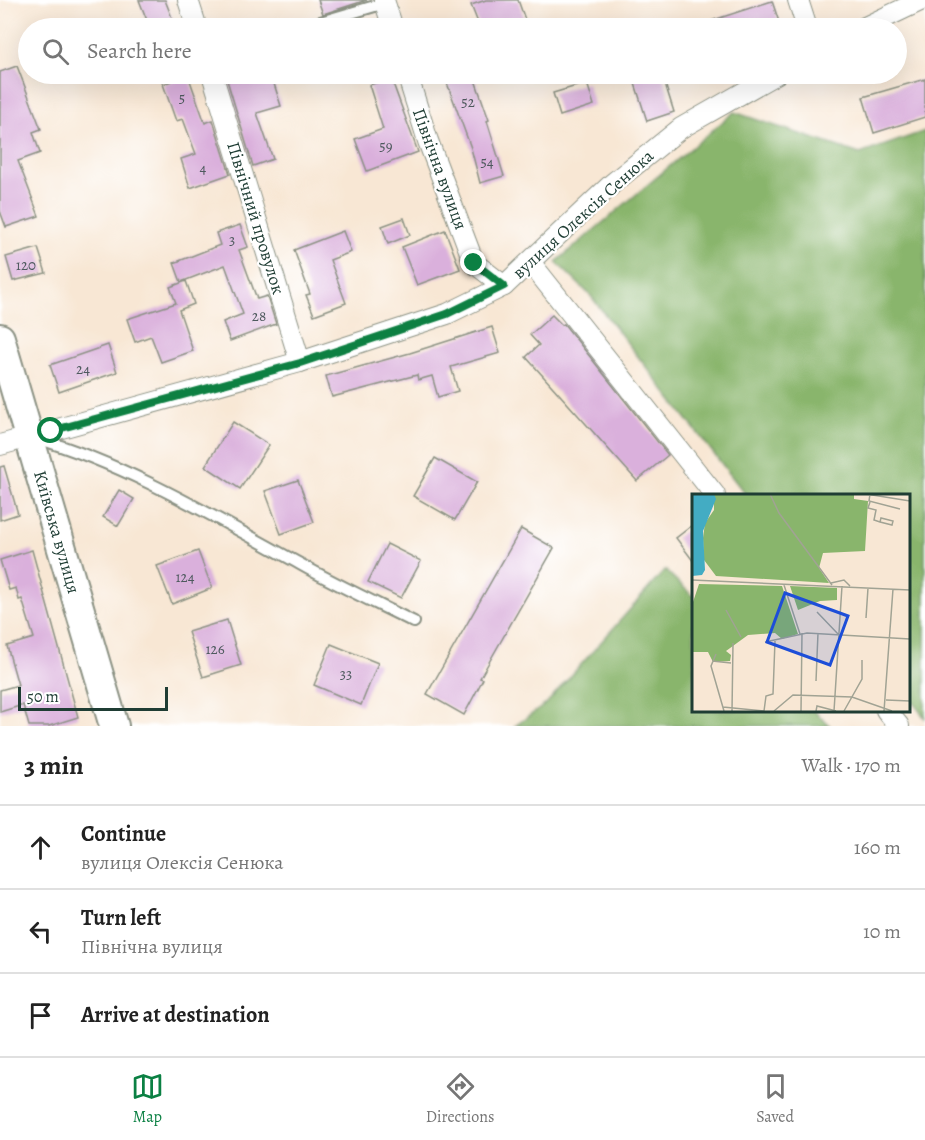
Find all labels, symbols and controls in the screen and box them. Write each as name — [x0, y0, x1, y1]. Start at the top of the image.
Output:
search box — [18, 18, 907, 84]
icon: search — [39, 35, 72, 68]
text: Search here — [87, 36, 192, 66]
house number: 5 — [179, 88, 185, 108]
house number: 52 — [461, 92, 475, 112]
street label: Північна вулиця — [407, 105, 473, 233]
house number: 59 — [379, 136, 393, 156]
street label: Північний провулок — [221, 139, 291, 297]
street label: вулиця Олексія Сенюка — [507, 144, 659, 284]
house number: 54 — [480, 152, 494, 172]
house number: 4 — [200, 158, 207, 178]
house number: 3 — [229, 230, 235, 250]
route end — [460, 249, 486, 275]
house number: 120 — [16, 255, 36, 275]
house number: 28 — [252, 306, 266, 326]
house number: 24 — [76, 359, 90, 379]
route start — [37, 417, 63, 443]
street label: Київська вулиця — [28, 468, 86, 596]
inset map — [692, 494, 910, 711]
house number: 124 — [175, 567, 195, 587]
house number: 126 — [205, 639, 225, 659]
house number: 33 — [340, 664, 352, 684]
scale bar — [18, 684, 168, 712]
text: 50 m — [27, 686, 59, 708]
text: 3 min — [24, 748, 84, 783]
text: Walk · 170 m — [801, 752, 901, 779]
text: Continue — [81, 819, 166, 849]
icon: ahead — [24, 831, 57, 864]
text: 160 m — [854, 834, 901, 861]
text: вулиця Олексія Сенюка — [81, 849, 284, 876]
text: Turn left — [81, 903, 161, 933]
icon: left — [24, 915, 57, 948]
text: 10 m — [863, 918, 901, 945]
text: Північна вулиця — [81, 933, 223, 960]
icon: arrive — [24, 999, 57, 1032]
text: Arrive at destination — [81, 1000, 270, 1030]
tab: Map — [131, 1070, 164, 1128]
tab: Directions — [426, 1070, 494, 1128]
tab: Saved — [756, 1070, 794, 1128]

